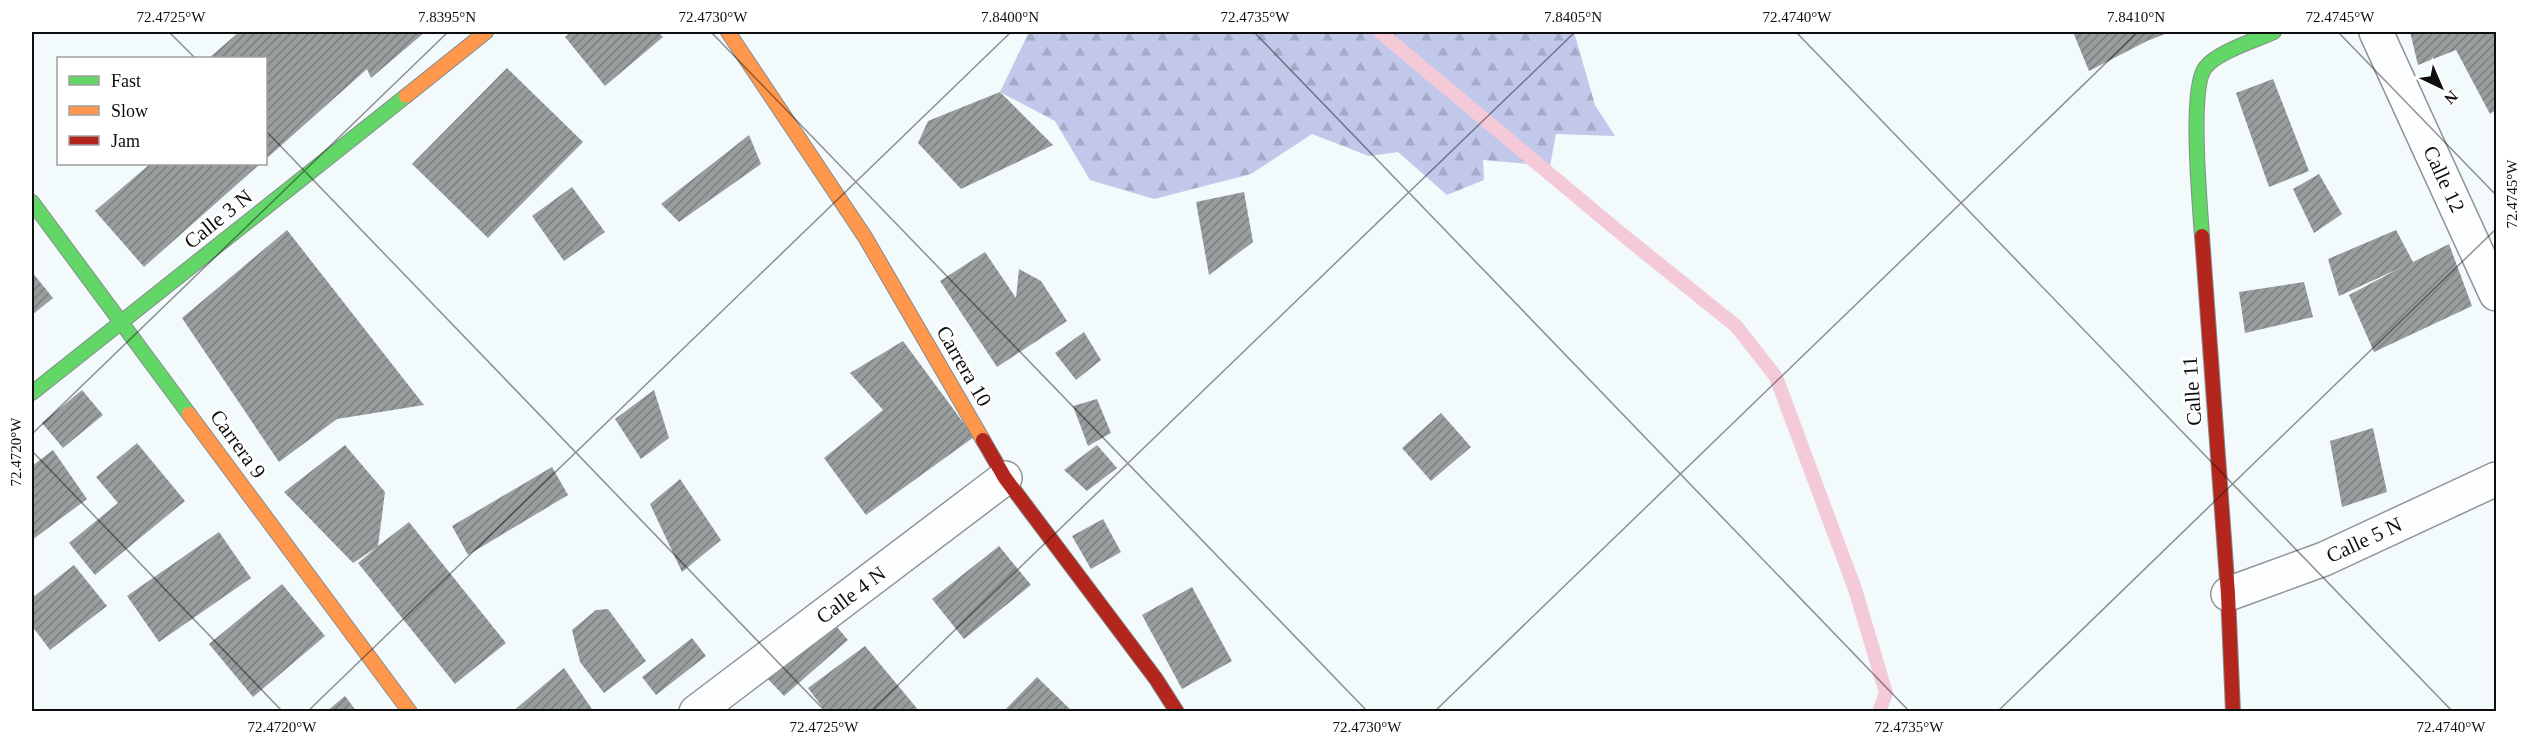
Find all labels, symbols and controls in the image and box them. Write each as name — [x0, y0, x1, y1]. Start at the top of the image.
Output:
text: 72.4725°W — [137, 9, 206, 25]
text: 7.8395°N — [418, 9, 476, 25]
text: 72.4730°W — [679, 9, 748, 25]
text: 7.8400°N — [981, 9, 1039, 25]
text: 72.4735°W — [1221, 9, 1290, 25]
text: 7.8405°N — [1544, 9, 1602, 25]
text: 72.4740°W — [1763, 9, 1832, 25]
text: 7.8410°N — [2107, 9, 2165, 25]
text: 72.4745°W — [2306, 9, 2375, 25]
legend — [57, 57, 267, 165]
north arrow — [2411, 57, 2471, 117]
text: Fast — [111, 71, 141, 91]
text: N — [2441, 87, 2461, 108]
text: Slow — [111, 101, 148, 121]
text: Jam — [111, 131, 140, 151]
street label: Calle 12 — [2418, 142, 2470, 216]
text: 72.4745°W — [2504, 159, 2520, 228]
street label: Calle 3 N — [179, 184, 257, 254]
street label: Carrera 10 — [931, 321, 997, 411]
street label: Calle 11 — [2178, 355, 2206, 427]
street label: Carrera 9 — [205, 405, 271, 483]
text: 72.4720°W — [8, 417, 24, 486]
street label: Calle 5 N — [2322, 512, 2406, 568]
street label: Calle 4 N — [812, 561, 890, 629]
text: 72.4720°W — [248, 719, 317, 735]
text: 72.4725°W — [790, 719, 859, 735]
text: 72.4730°W — [1333, 719, 1402, 735]
text: 72.4735°W — [1875, 719, 1944, 735]
text: 72.4740°W — [2417, 719, 2486, 735]

